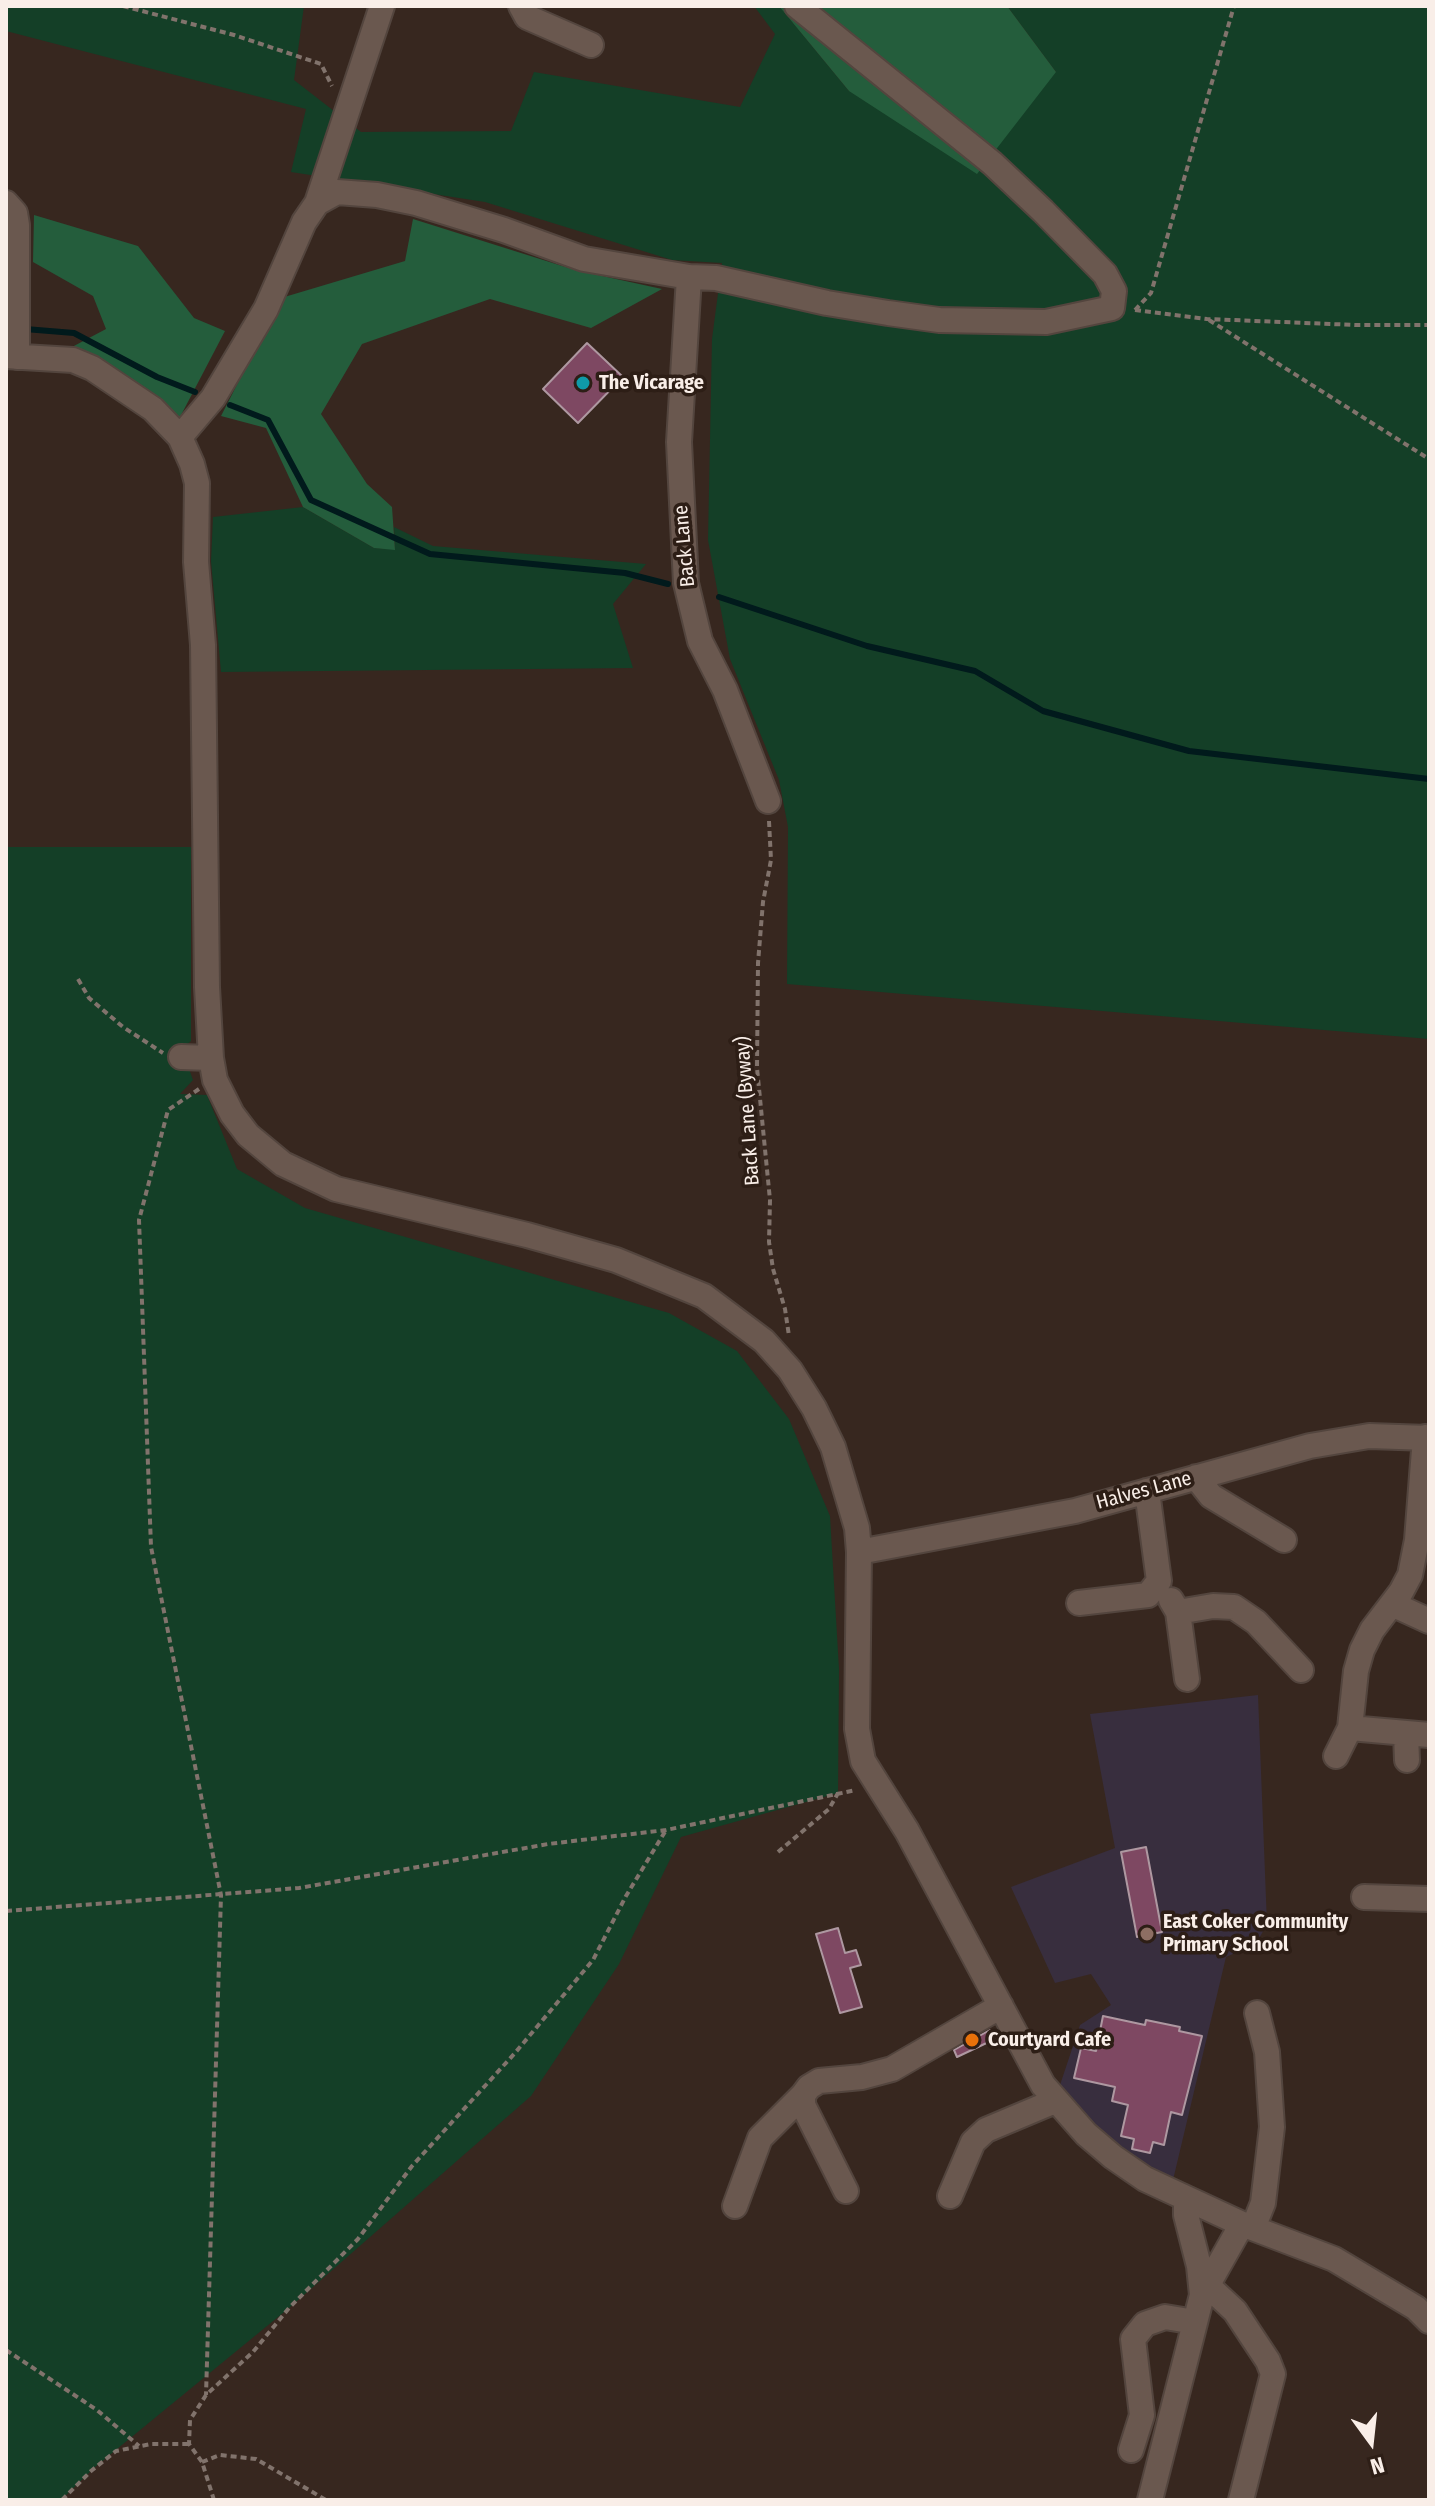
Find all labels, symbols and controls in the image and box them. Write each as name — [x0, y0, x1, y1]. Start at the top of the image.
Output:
place label: The Vicarage — [599, 371, 704, 395]
marker: The Vicarage — [574, 374, 592, 392]
street label: Back Lane — [669, 504, 701, 588]
street label: Back Lane (Byway) — [731, 1035, 765, 1187]
street label: Halves Lane — [1094, 1467, 1194, 1515]
place label: East Coker Community Primary School — [1163, 1910, 1348, 1957]
marker: East Coker Community Primary School — [1138, 1925, 1156, 1943]
place label: Courtyard Cafe — [988, 2028, 1111, 2052]
marker: Courtyard Cafe — [963, 2031, 981, 2049]
north arrow — [1331, 2402, 1411, 2482]
text: N — [1367, 2451, 1387, 2480]

